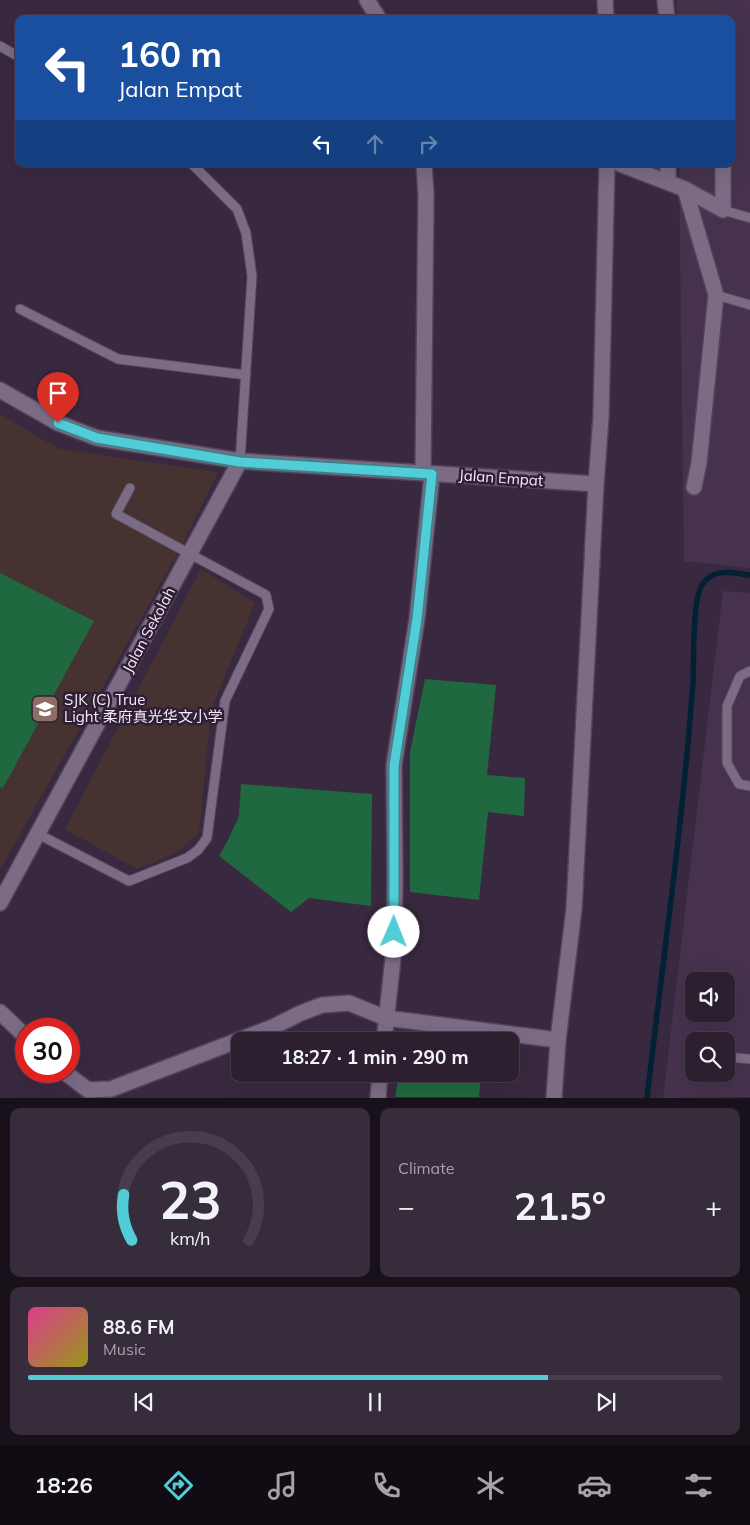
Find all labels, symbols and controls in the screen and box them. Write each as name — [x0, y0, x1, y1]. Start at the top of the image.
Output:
text: 160 m — [118, 32, 222, 76]
icon: left — [35, 35, 100, 100]
text: Jalan Empat — [118, 75, 242, 103]
icon: left — [308, 130, 336, 158]
icon: ahead — [361, 130, 389, 158]
icon: right — [414, 130, 442, 158]
pin — [37, 372, 79, 423]
icon: arrive — [44, 379, 72, 407]
street label: Jalan Empat — [458, 465, 544, 490]
street label: Jalan Sekolah — [118, 584, 179, 676]
place label: SJK (C) True Light 柔府真光华文小学 — [64, 690, 223, 726]
school or university icon: SJK (C) True Light 柔府真光华文小学 — [30, 694, 60, 724]
position arrow — [367, 905, 419, 957]
map controls — [685, 972, 735, 1082]
button: sound — [685, 972, 735, 1022]
speed limit sign: 30 — [15, 1018, 80, 1083]
button: search — [685, 1032, 735, 1082]
text: 18:27 · 1 min · 290 m — [281, 1045, 469, 1069]
text: Climate — [398, 1158, 454, 1178]
text: 23 — [159, 1167, 221, 1232]
text: 21.5° — [514, 1182, 606, 1230]
text: − — [398, 1189, 415, 1224]
text: + — [705, 1189, 722, 1224]
text: km/h — [170, 1227, 210, 1249]
text: 88.6 FM — [103, 1315, 175, 1339]
text: Music — [103, 1339, 146, 1359]
icon: previous — [130, 1388, 158, 1416]
icon: pause — [361, 1388, 389, 1416]
icon: next — [592, 1388, 620, 1416]
icon: directions — [161, 1468, 196, 1503]
icon: music — [265, 1468, 300, 1503]
icon: phone — [369, 1468, 404, 1503]
icon: climate — [473, 1468, 508, 1503]
icon: car — [577, 1468, 612, 1503]
icon: filters — [681, 1468, 716, 1503]
text: 18:26 — [34, 1471, 93, 1499]

